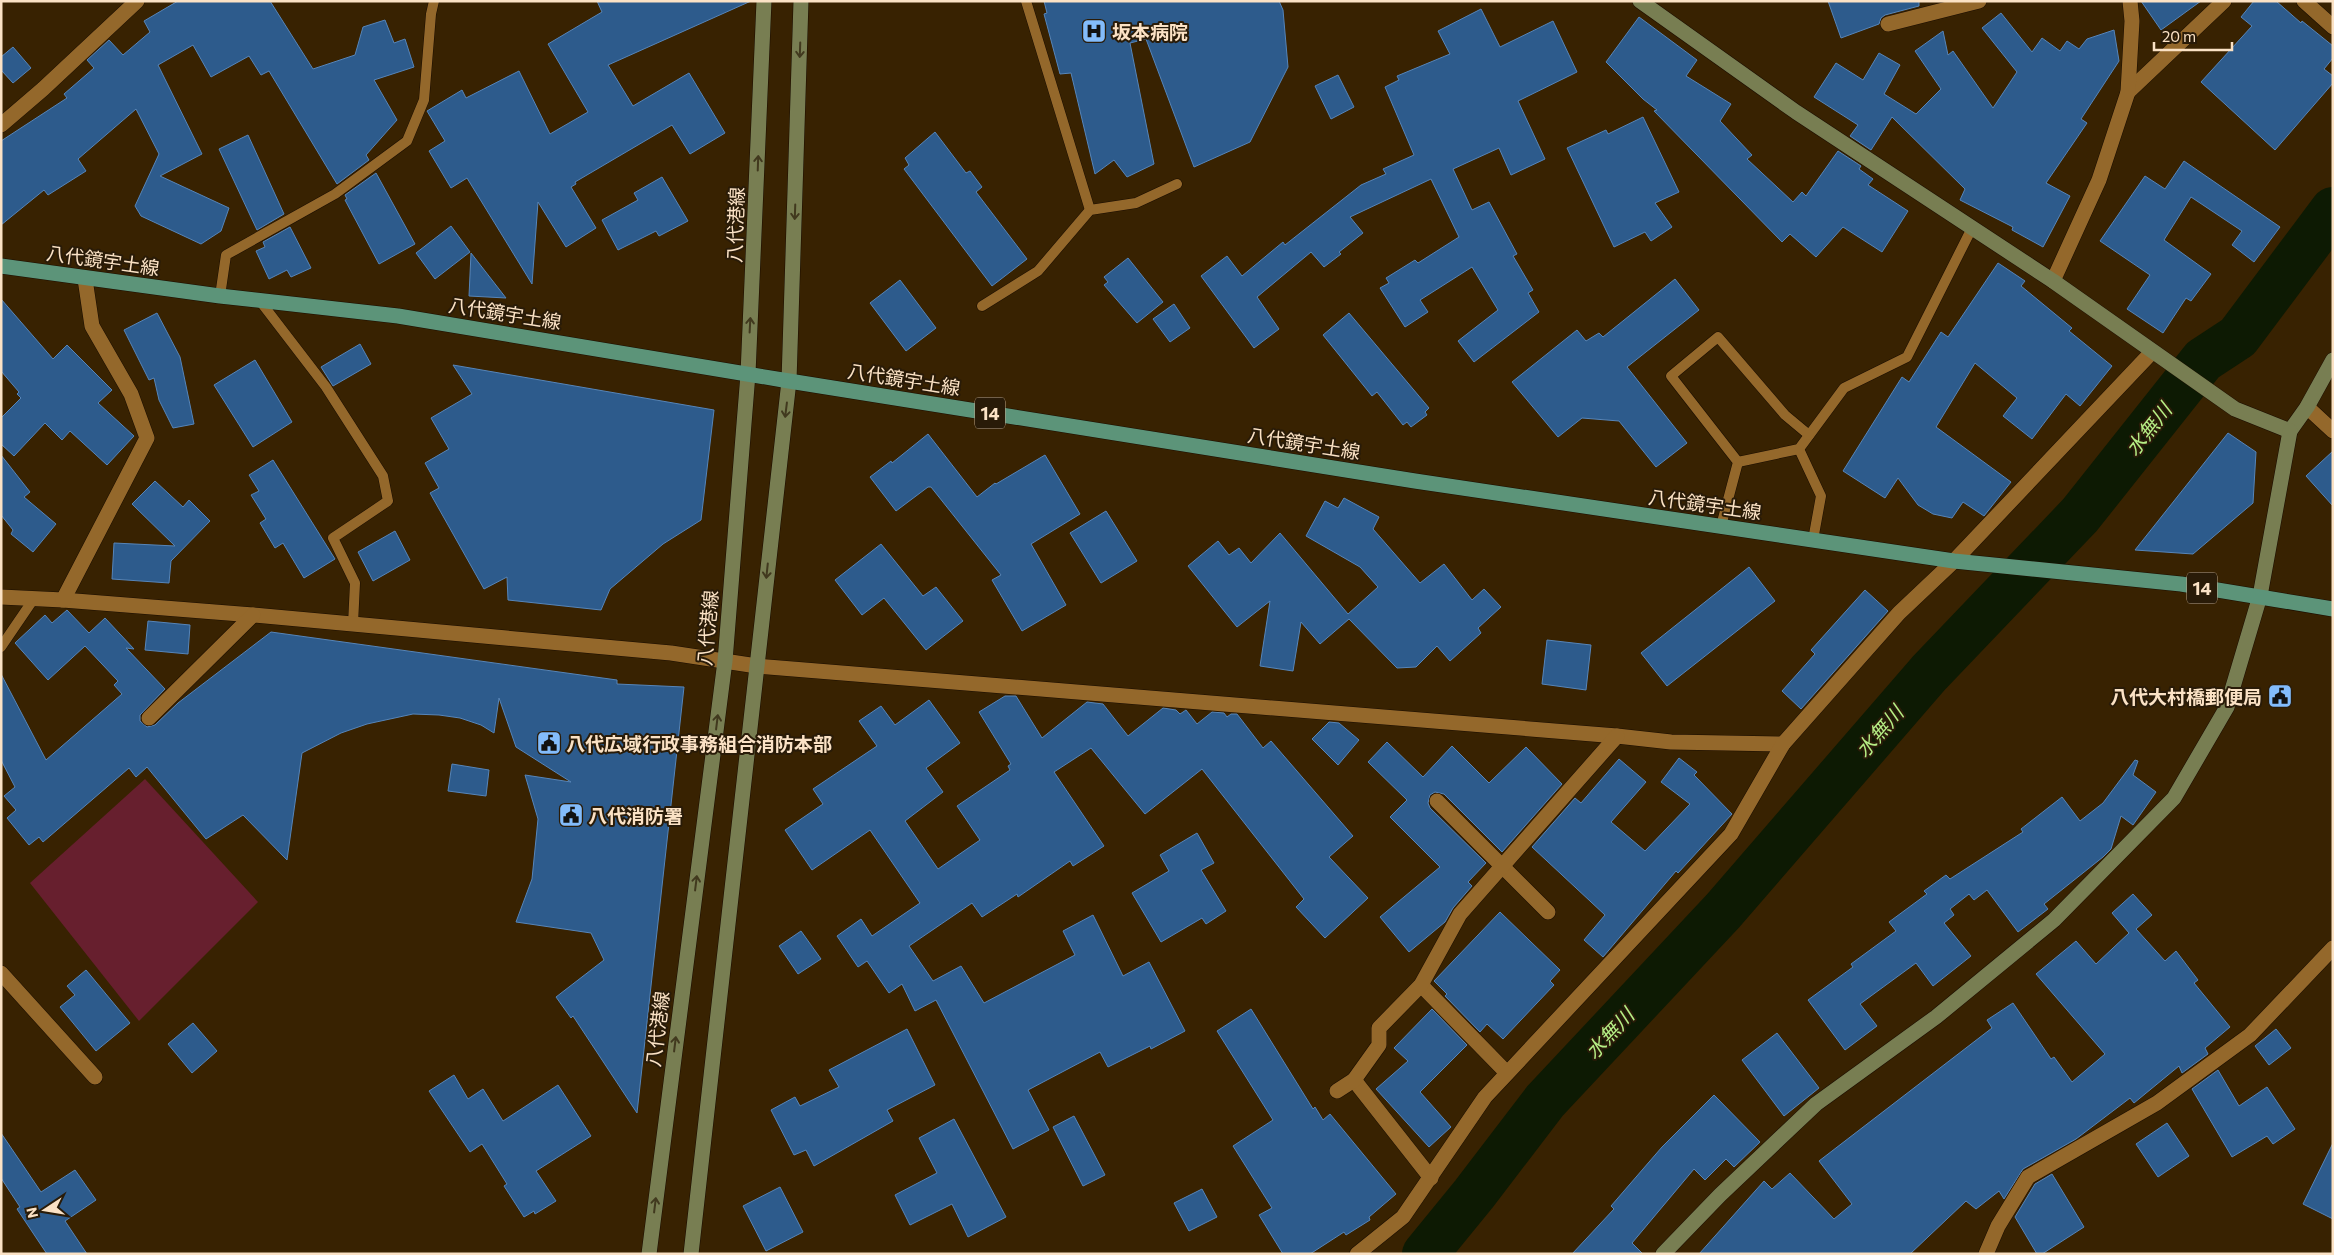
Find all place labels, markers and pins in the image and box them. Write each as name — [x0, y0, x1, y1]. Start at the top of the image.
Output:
hospital icon: 坂本病院 — [1081, 18, 1107, 44]
place label: 坂本病院 — [1112, 20, 1188, 43]
public building icon: 八代大村橋郵便局 — [2267, 683, 2293, 709]
place label: 八代大村橋郵便局 — [2110, 685, 2262, 708]
public building icon: 八代広域行政事務組合消防本部 — [536, 730, 562, 756]
place label: 八代広域行政事務組合消防本部 — [566, 732, 832, 755]
public building icon: 八代消防署 — [558, 802, 584, 828]
place label: 八代消防署 — [588, 804, 683, 827]

